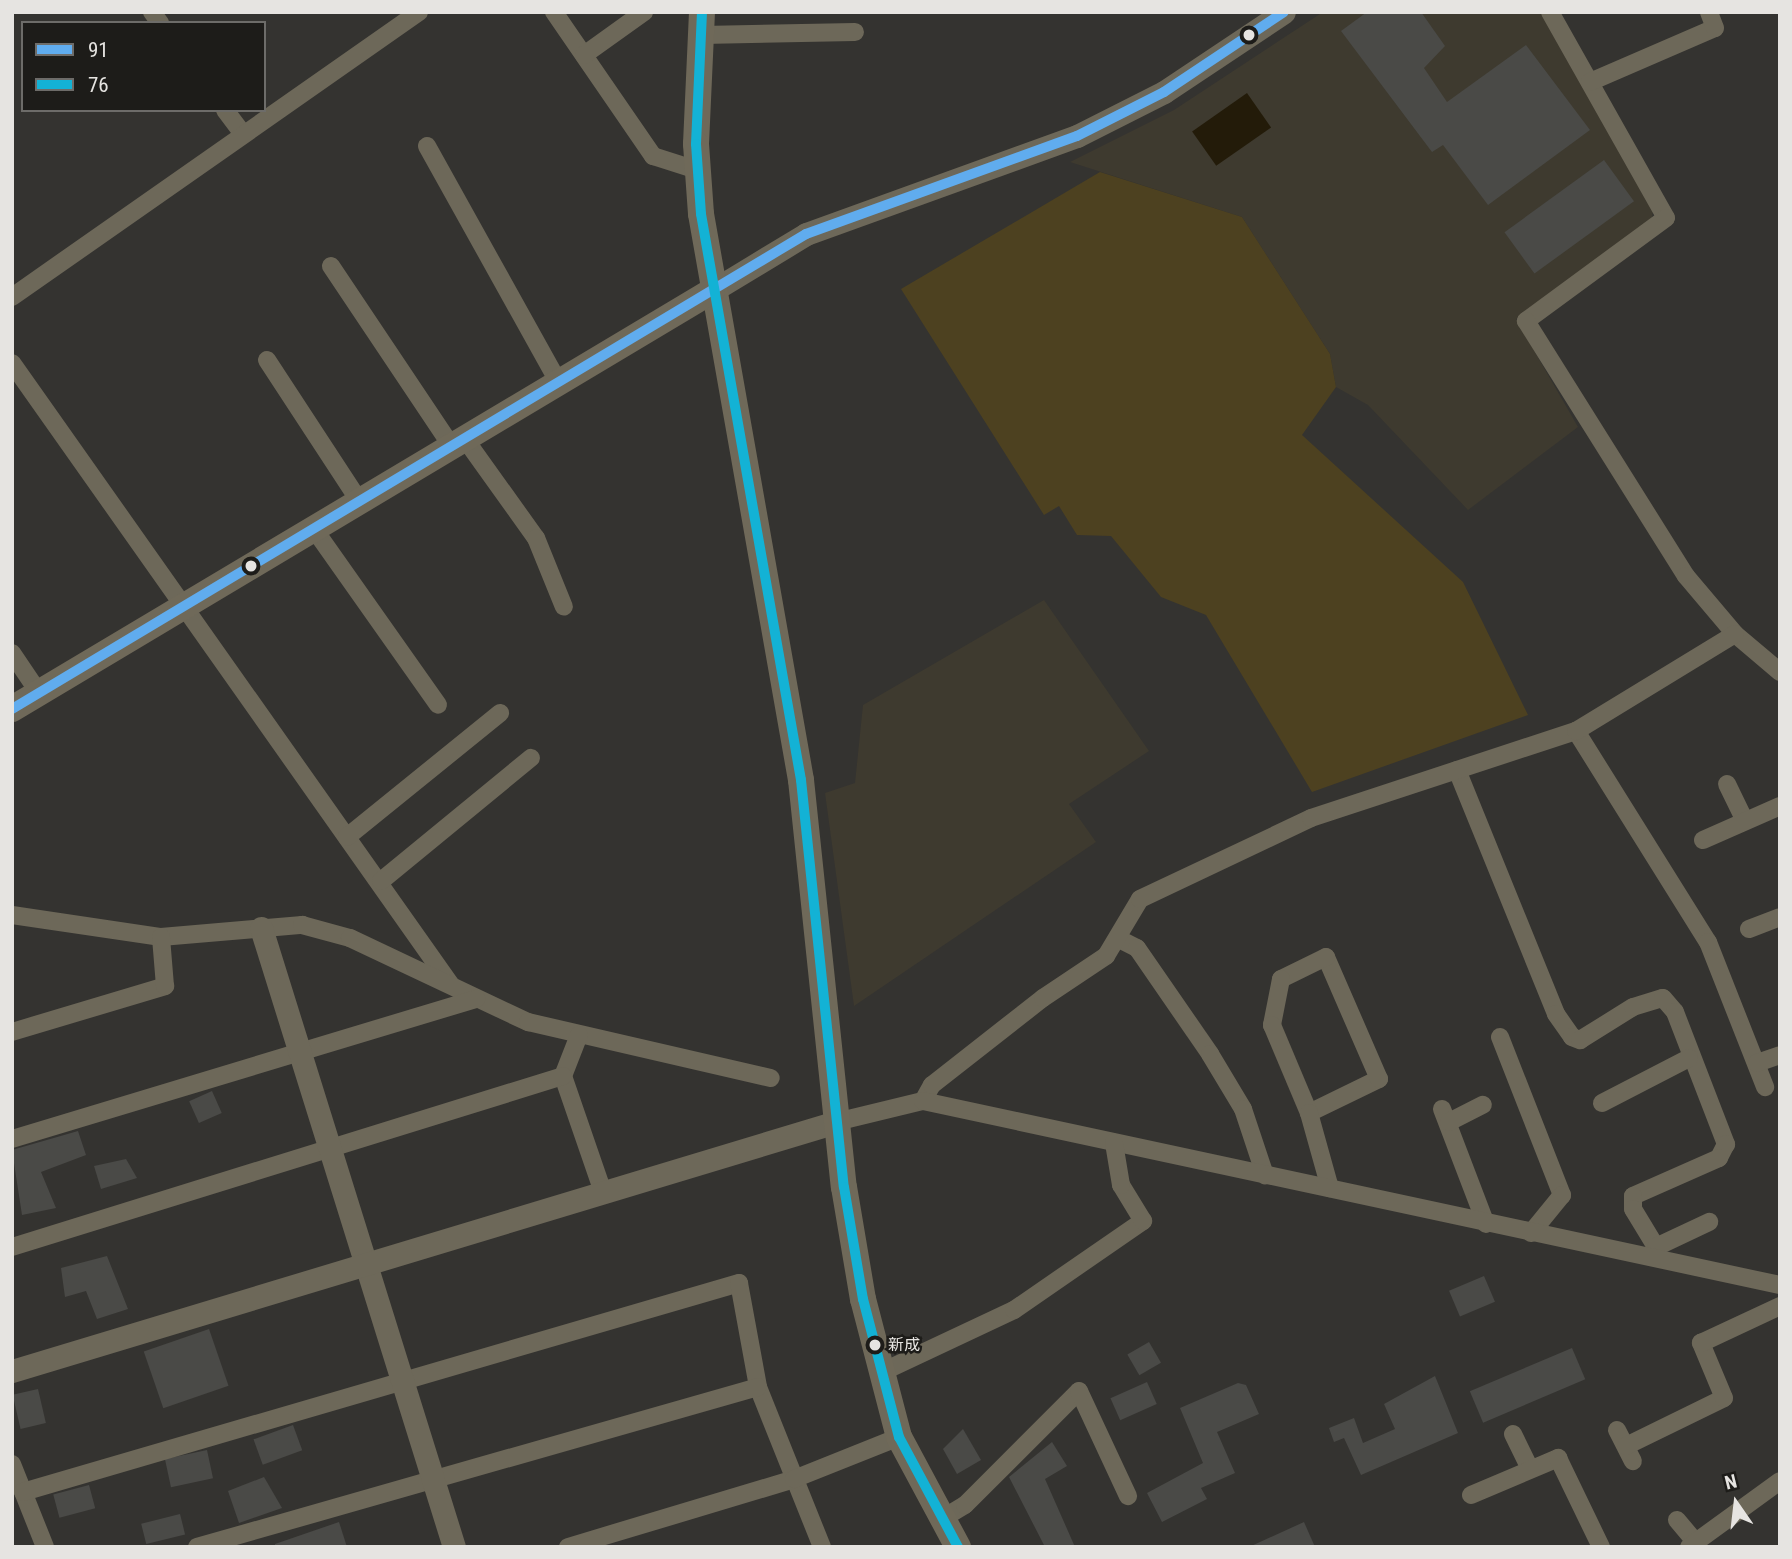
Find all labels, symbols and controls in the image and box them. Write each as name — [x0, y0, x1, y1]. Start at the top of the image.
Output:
legend — [21, 21, 266, 112]
unlabelled marker — [1242, 28, 1256, 42]
text: 91 — [88, 38, 109, 62]
text: 76 — [88, 73, 109, 97]
unlabelled marker — [244, 559, 258, 573]
place label: 新成 — [888, 1335, 920, 1355]
marker: 新成 — [868, 1338, 882, 1352]
north arrow — [1701, 1468, 1771, 1538]
text: N — [1722, 1470, 1739, 1495]

